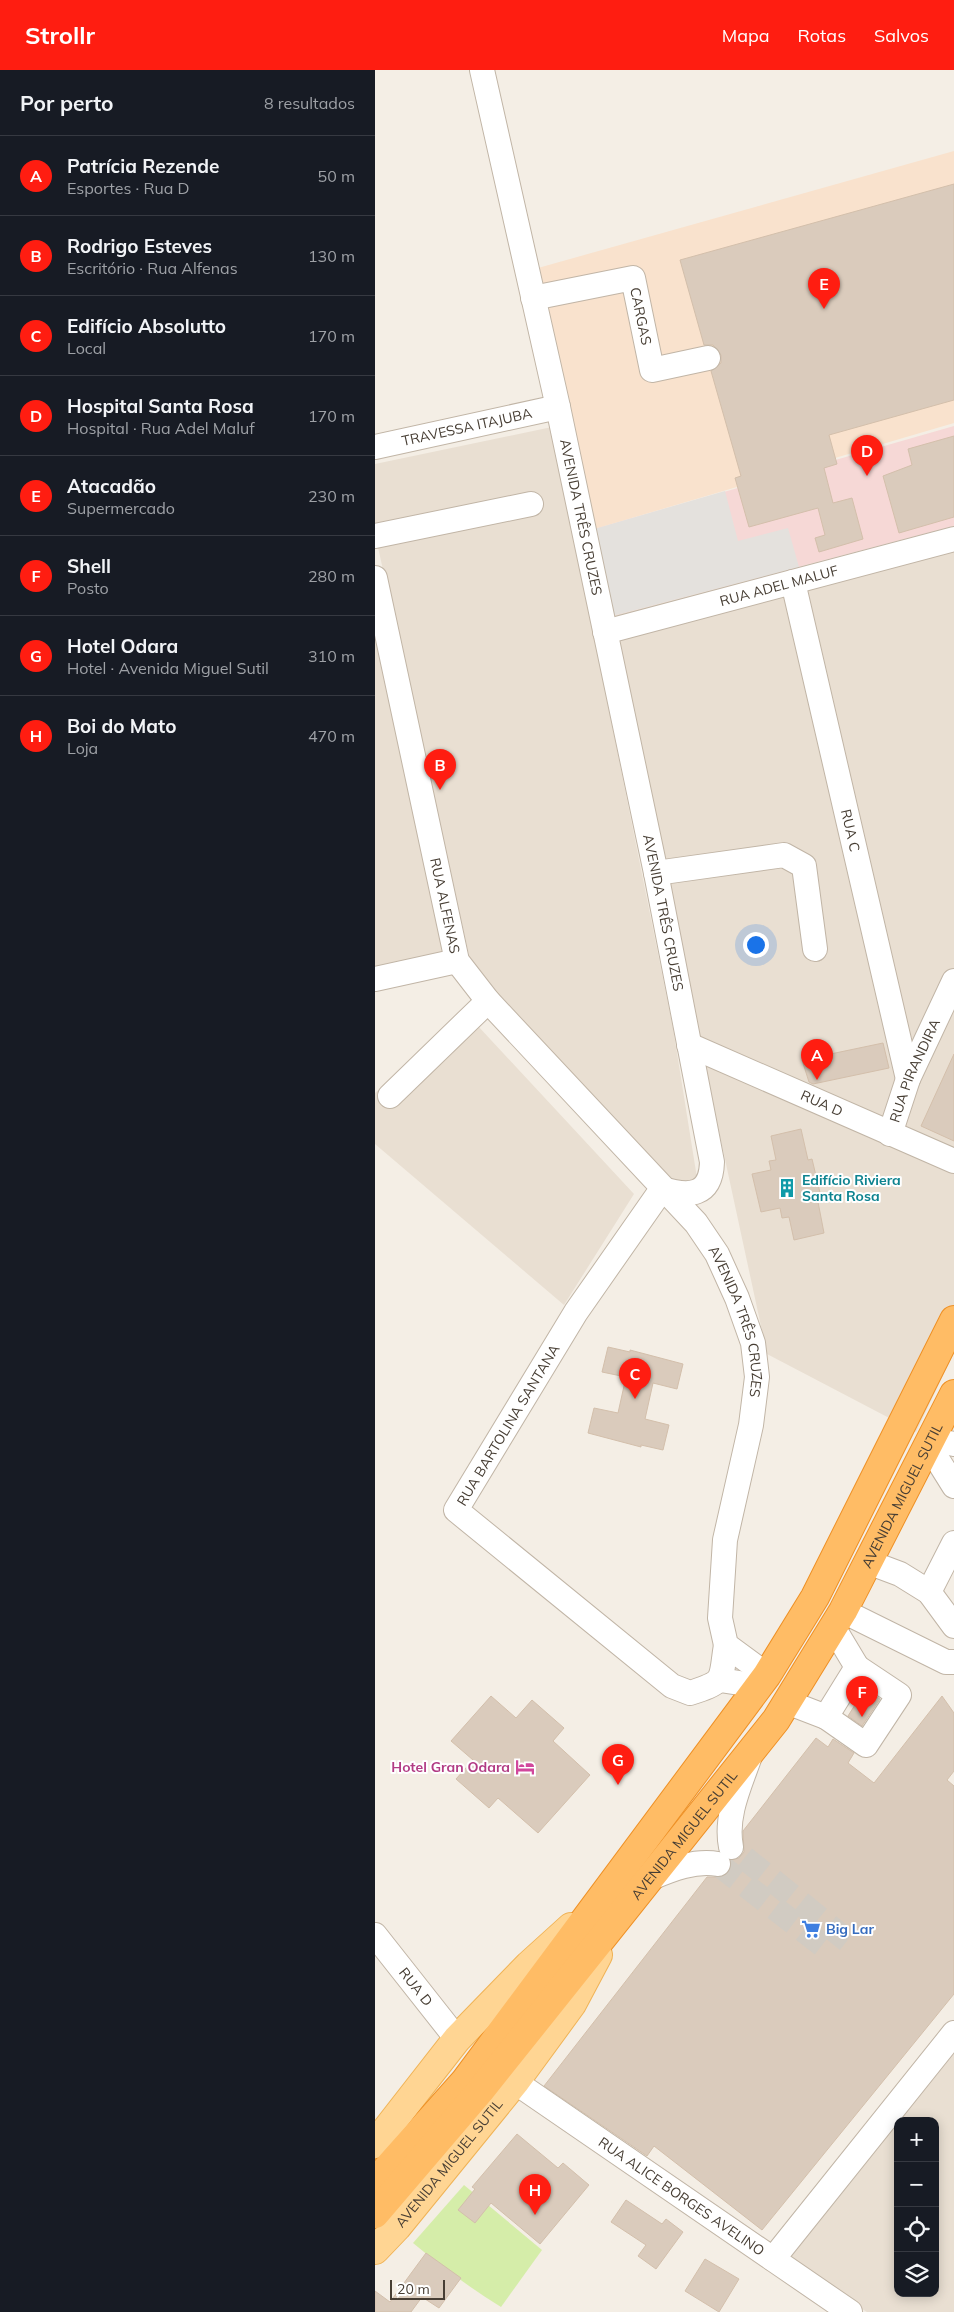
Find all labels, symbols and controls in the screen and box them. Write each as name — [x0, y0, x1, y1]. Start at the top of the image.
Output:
text: Strollr — [25, 20, 95, 50]
text: Mapa — [722, 24, 770, 47]
text: Rotas — [798, 24, 846, 47]
text: Salvos — [874, 24, 929, 47]
text: Por perto — [20, 90, 114, 116]
text: 8 resultados — [264, 93, 355, 113]
text: Patrícia Rezende — [67, 154, 219, 178]
text: A — [30, 166, 42, 186]
text: 50 m — [318, 166, 355, 186]
text: Esportes · Rua D — [67, 178, 189, 198]
text: Rodrigo Esteves — [67, 234, 212, 258]
text: B — [30, 246, 42, 266]
text: 130 m — [308, 246, 355, 266]
text: Escritório · Rua Alfenas — [67, 258, 238, 278]
pin: E — [808, 268, 840, 309]
street label: CARGAS — [626, 286, 656, 347]
text: Edifício Absolutto — [67, 314, 226, 338]
text: C — [31, 326, 41, 346]
text: 170 m — [308, 326, 355, 346]
text: Local — [67, 338, 106, 358]
text: Hospital Santa Rosa — [67, 394, 254, 418]
street label: TRAVESSA ITAJUBA — [400, 404, 534, 450]
text: D — [30, 406, 42, 426]
text: 170 m — [308, 406, 355, 426]
text: Hospital · Rua Adel Maluf — [67, 418, 255, 438]
pin: D — [851, 435, 883, 476]
street label: AVENIDA TRÊS CRUZES — [556, 437, 606, 597]
text: Atacadão — [67, 474, 156, 498]
text: E — [31, 486, 41, 506]
text: 230 m — [308, 486, 355, 506]
text: Supermercado — [67, 498, 175, 518]
text: Shell — [67, 554, 111, 578]
street label: RUA ADEL MALUF — [718, 561, 840, 610]
text: F — [31, 566, 41, 586]
text: 280 m — [308, 566, 355, 586]
text: Posto — [67, 578, 109, 598]
text: Hotel Odara — [67, 634, 178, 658]
text: G — [30, 646, 42, 666]
text: 310 m — [308, 646, 355, 666]
text: Hotel · Avenida Miguel Sutil — [67, 658, 269, 678]
text: Boi do Mato — [67, 714, 176, 738]
text: H — [30, 726, 42, 746]
text: 470 m — [308, 726, 355, 746]
text: Loja — [67, 738, 98, 758]
pin: B — [424, 749, 456, 790]
street label: RUA C — [837, 807, 864, 854]
street label: AVENIDA TRÊS CRUZES — [639, 833, 688, 993]
street label: RUA ALFENAS — [426, 856, 464, 955]
your location — [743, 932, 769, 958]
street label: RUA PIRANDIRA — [885, 1015, 944, 1125]
pin: A — [801, 1039, 833, 1080]
street label: RUA D — [798, 1086, 846, 1120]
place label: Edifício Riviera Santa Rosa — [802, 1171, 901, 1205]
building icon: Edifício Riviera Santa Rosa — [776, 1177, 798, 1199]
street label: AVENIDA TRÊS CRUZES — [705, 1242, 766, 1399]
street label: RUA BARTOLINA SANTANA — [453, 1340, 564, 1509]
pin: C — [619, 1358, 651, 1399]
street label: AVENIDA MIGUEL SUTIL — [858, 1420, 947, 1571]
pin: F — [846, 1676, 878, 1717]
pin: G — [602, 1744, 634, 1785]
hotel icon: Hotel Gran Odara — [514, 1756, 536, 1778]
place label: Hotel Gran Odara — [391, 1758, 510, 1776]
street label: AVENIDA MIGUEL SUTIL — [627, 1767, 741, 1903]
supermarket icon: Big Lar — [800, 1918, 822, 1940]
place label: Big Lar — [826, 1920, 874, 1938]
street label: RUA D — [395, 1964, 437, 2010]
street label: AVENIDA MIGUEL SUTIL — [391, 2095, 507, 2231]
map controls — [894, 2117, 939, 2297]
button: + — [894, 2117, 939, 2162]
street label: RUA ALICE BORGES AVELINO — [595, 2133, 768, 2260]
button: − — [894, 2162, 939, 2207]
pin: H — [519, 2174, 551, 2215]
button: locate — [894, 2207, 939, 2252]
button: layers — [894, 2252, 939, 2297]
scale bar — [390, 2277, 445, 2300]
text: 20 m — [397, 2280, 430, 2298]

